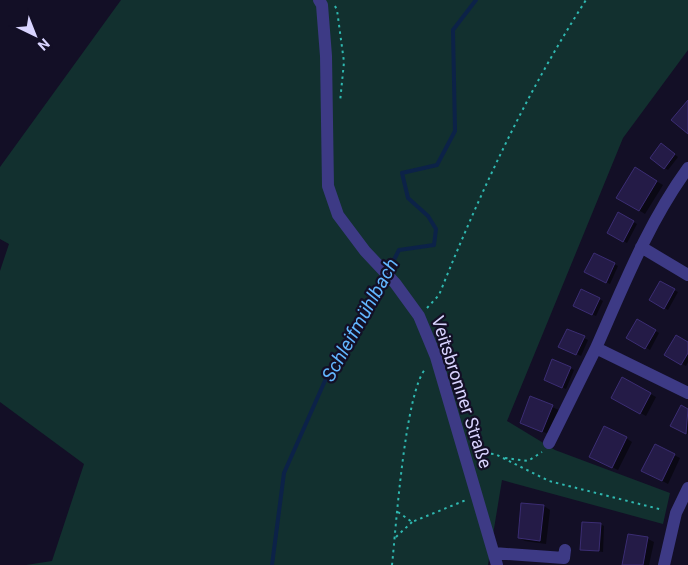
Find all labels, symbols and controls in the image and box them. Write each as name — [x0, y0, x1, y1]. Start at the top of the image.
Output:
north arrow — [10, 10, 60, 60]
text: N — [35, 35, 53, 54]
water label: Schleifmühlbach — [317, 254, 403, 386]
street label: Veitsbronner Straße — [427, 313, 497, 471]

